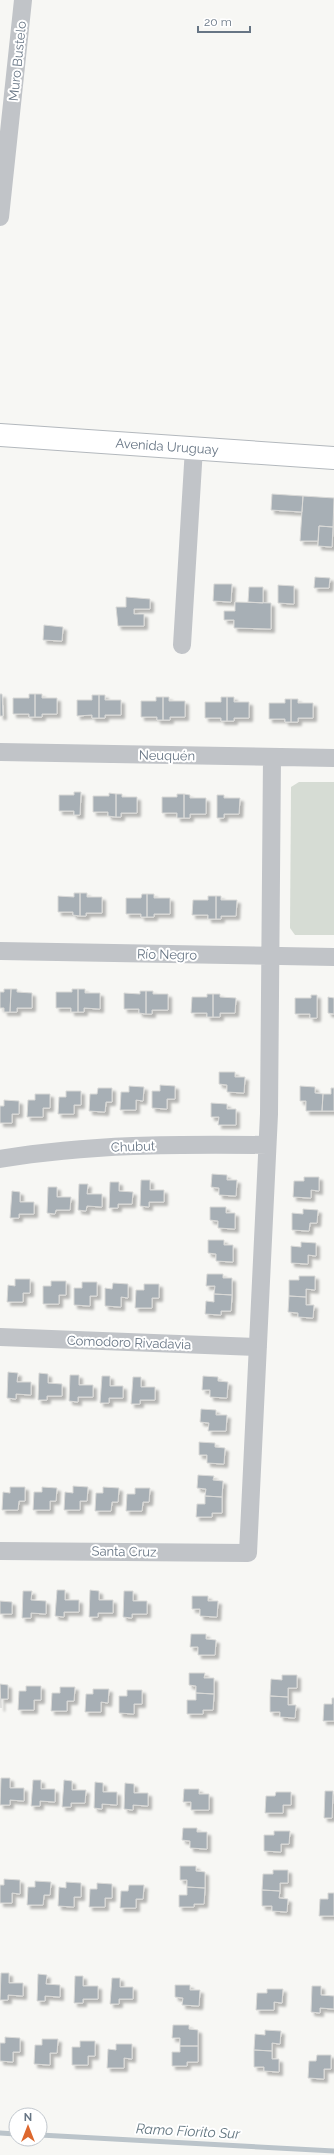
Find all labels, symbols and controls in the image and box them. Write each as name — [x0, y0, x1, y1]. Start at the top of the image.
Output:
scale bar — [198, 8, 250, 34]
text: 20 m — [204, 15, 232, 29]
street label: Muro Bustelo — [6, 20, 29, 102]
street label: Avenida Uruguay — [115, 435, 219, 458]
street label: Neuquén — [139, 748, 195, 763]
street label: Río Negro — [137, 946, 197, 963]
street label: Chubut — [111, 1138, 156, 1155]
street label: Comodoro Rivadavia — [67, 1333, 191, 1352]
street label: Santa Cruz — [91, 1543, 157, 1560]
north arrow — [8, 2107, 48, 2147]
text: N — [24, 2111, 32, 2124]
water label: Ramo Fiorito Sur — [136, 2120, 242, 2142]

